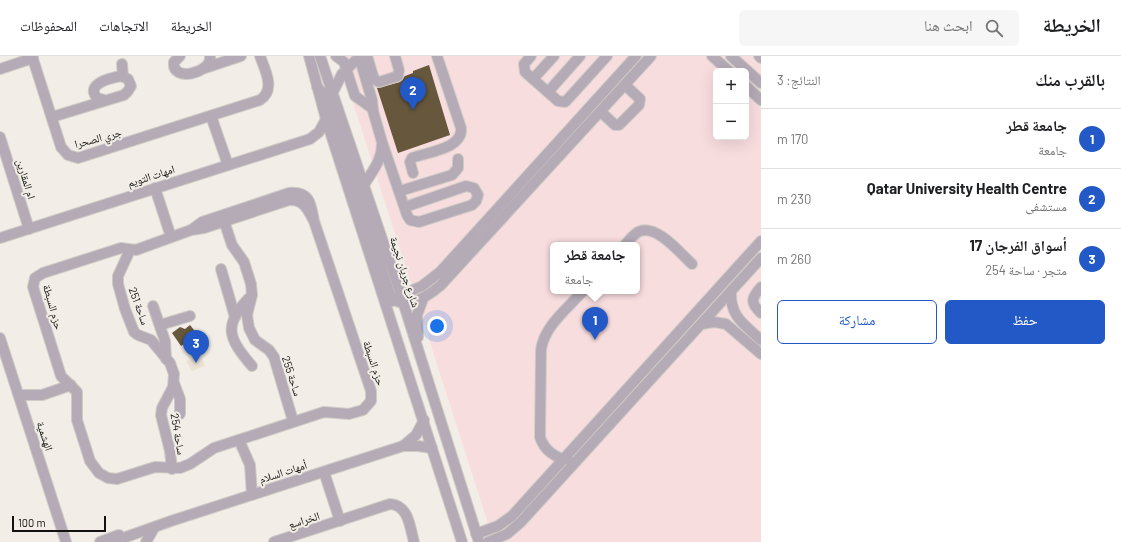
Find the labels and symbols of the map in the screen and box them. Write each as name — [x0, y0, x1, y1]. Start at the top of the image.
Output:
pin: 2 — [400, 77, 426, 110]
street label: جري الصحرا — [73, 125, 124, 153]
street label: ام المقارين — [13, 157, 39, 201]
street label: امهات التويم — [126, 162, 177, 191]
street label: شارع جريان نجيمة — [387, 235, 423, 309]
street label: حزم السبطة — [40, 283, 66, 331]
street label: ساحة 251 — [127, 285, 152, 327]
pin: 1 — [582, 307, 608, 340]
your location — [427, 316, 447, 336]
pin: 3 — [183, 330, 209, 363]
street label: حزم السبطة — [360, 339, 388, 387]
street label: ساحة 255 — [280, 354, 305, 398]
street label: ساحة 254 — [168, 412, 189, 456]
street label: الهشمية — [34, 420, 56, 452]
street label: أمهات السلام — [257, 458, 309, 486]
street label: الخراسع — [287, 508, 321, 532]
scale bar — [12, 514, 106, 533]

